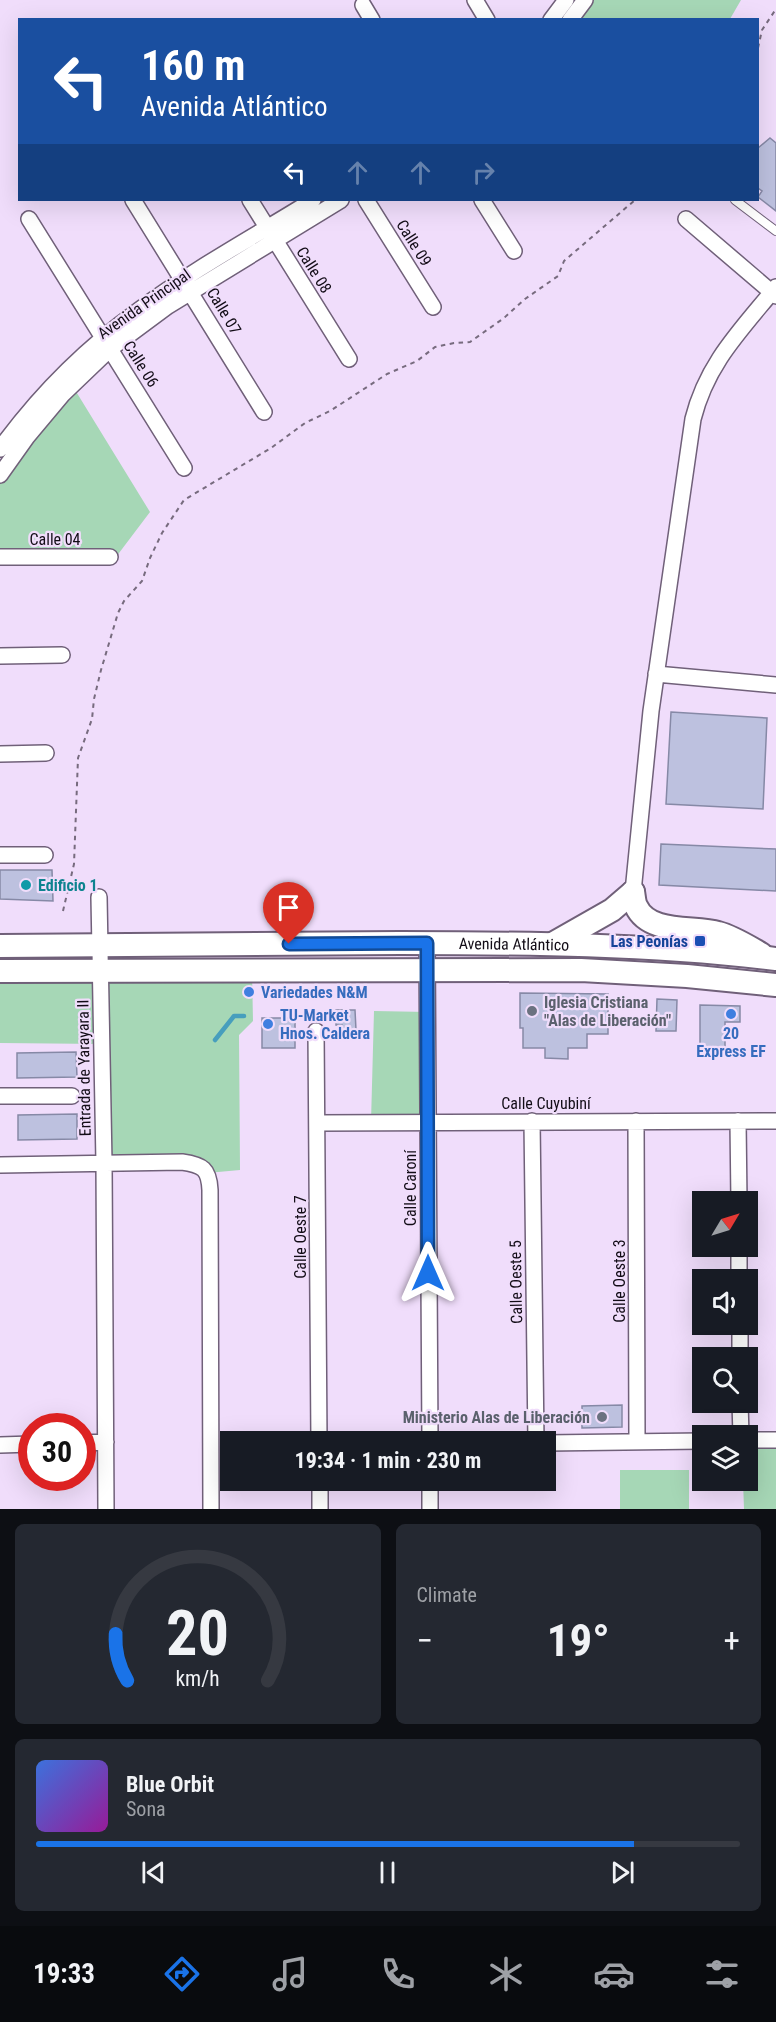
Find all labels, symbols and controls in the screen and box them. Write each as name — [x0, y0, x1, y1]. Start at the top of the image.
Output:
text: 160 m — [141, 41, 246, 90]
icon: left — [42, 42, 120, 120]
text: Avenida Atlántico — [141, 91, 328, 123]
icon: left — [278, 156, 311, 189]
icon: ahead — [341, 156, 374, 189]
icon: ahead — [404, 156, 437, 189]
icon: right — [467, 156, 500, 189]
street label: Calle 09 — [392, 216, 436, 270]
street label: Calle 08 — [292, 243, 336, 297]
street label: Avenida Principal — [94, 265, 194, 343]
street label: Calle 07 — [203, 284, 245, 338]
street label: Calle 06 — [119, 337, 163, 391]
street label: Calle 04 — [29, 530, 81, 549]
place label: Edificio 1 — [38, 876, 98, 895]
marker: Edificio 1 — [19, 878, 33, 892]
pin — [263, 882, 314, 944]
icon: arrive — [272, 891, 305, 924]
place label: Las Peonías — [610, 932, 688, 951]
street label: Avenida Atlántico — [459, 934, 569, 954]
marker: Las Peonías — [693, 934, 707, 948]
place label: Variedades N&M — [261, 983, 368, 1002]
marker: Variedades N&M — [242, 985, 256, 999]
place label: Iglesia Cristiana "Alas de Liberación" — [544, 993, 671, 1030]
street label: Entrada de Yarayara II — [73, 999, 95, 1137]
marker: Iglesia Cristiana "Alas de Liberación" — [525, 1004, 539, 1018]
place label: TU-Market Hnos. Caldera — [280, 1006, 371, 1043]
marker: 20 Express EF — [724, 1007, 738, 1021]
marker: TU-Market Hnos. Caldera — [261, 1017, 275, 1031]
place label: 20 Express EF — [696, 1024, 766, 1061]
street label: Calle Cuyubiní — [501, 1094, 592, 1113]
street label: Calle Caroní — [401, 1149, 420, 1226]
north arrow — [692, 1191, 758, 1257]
map controls — [692, 1191, 758, 1491]
street label: Calle Oeste 7 — [291, 1195, 310, 1279]
street label: Calle Oeste 3 — [610, 1239, 629, 1323]
street label: Calle Oeste 5 — [506, 1240, 526, 1324]
position arrow — [396, 1241, 460, 1305]
button: sound — [692, 1269, 758, 1335]
button: search — [692, 1347, 758, 1413]
place label: Ministerio Alas de Liberación — [403, 1408, 590, 1427]
marker: Ministerio Alas de Liberación — [595, 1410, 609, 1424]
speed limit sign: 30 — [18, 1413, 96, 1491]
button: layers — [692, 1425, 758, 1491]
text: 19:34 · 1 min · 230 m — [295, 1448, 481, 1473]
text: Climate — [417, 1583, 477, 1607]
text: 20 — [166, 1597, 229, 1670]
text: 19° — [547, 1614, 610, 1667]
text: − — [417, 1621, 433, 1660]
text: + — [724, 1621, 740, 1660]
text: km/h — [176, 1666, 220, 1691]
text: Blue Orbit — [126, 1772, 214, 1797]
text: Sona — [126, 1797, 166, 1821]
icon: previous — [137, 1856, 170, 1889]
icon: pause — [371, 1856, 404, 1889]
icon: next — [606, 1856, 639, 1889]
icon: directions — [161, 1953, 203, 1995]
icon: music — [269, 1953, 311, 1995]
icon: phone — [377, 1953, 419, 1995]
icon: climate — [485, 1953, 527, 1995]
icon: car — [593, 1953, 635, 1995]
icon: filters — [701, 1953, 743, 1995]
text: 19:33 — [33, 1958, 95, 1990]

